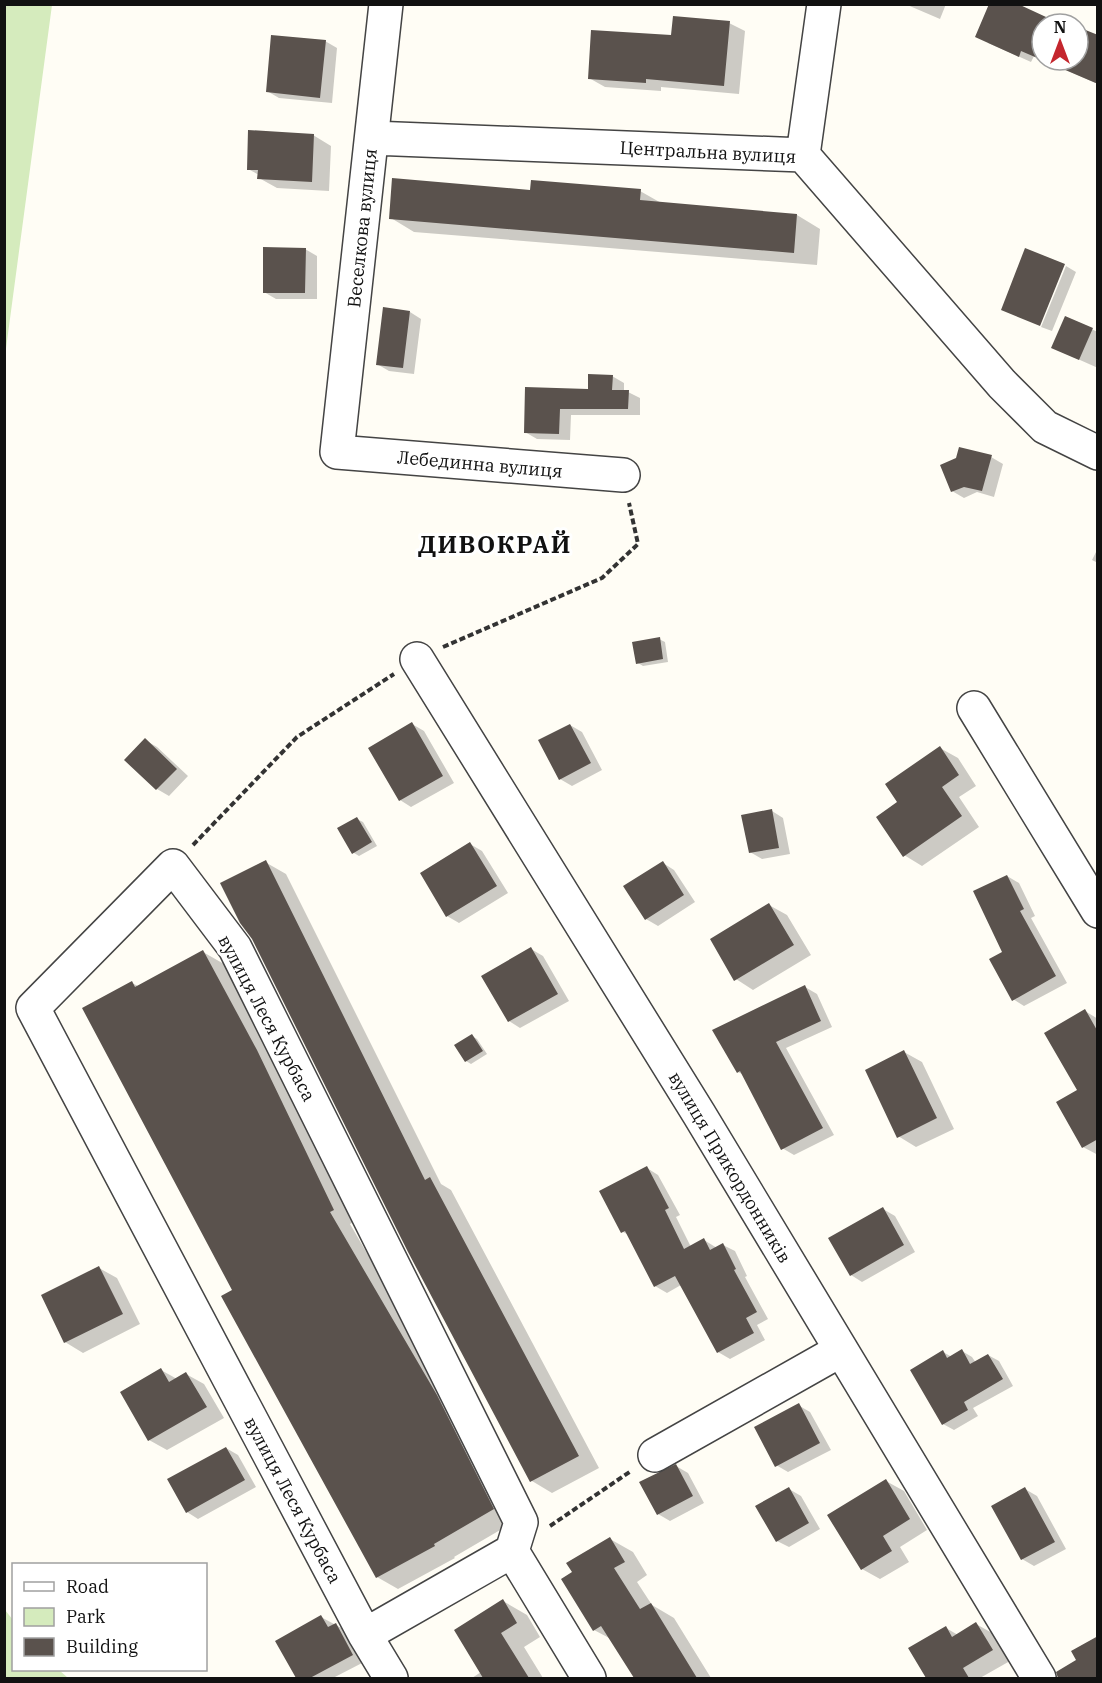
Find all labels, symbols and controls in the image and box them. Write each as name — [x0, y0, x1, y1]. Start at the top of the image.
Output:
north arrow — [1030, 12, 1090, 72]
text: N — [1054, 17, 1066, 37]
street label: Центральна вулиця — [619, 136, 797, 168]
street label: Веселкова вулиця — [342, 147, 382, 309]
street label: Лебединна вулиця — [396, 445, 564, 483]
district label: ДИВОКРАЙ — [418, 528, 572, 560]
street label: вулиця Леся Курбаса — [213, 931, 321, 1105]
street label: вулиця Прикордонників — [664, 1067, 796, 1267]
street label: вулиця Леся Курбаса — [239, 1413, 347, 1587]
legend — [12, 1563, 207, 1671]
text: Road — [66, 1575, 109, 1598]
text: Park — [66, 1605, 106, 1628]
text: Building — [66, 1635, 138, 1658]

